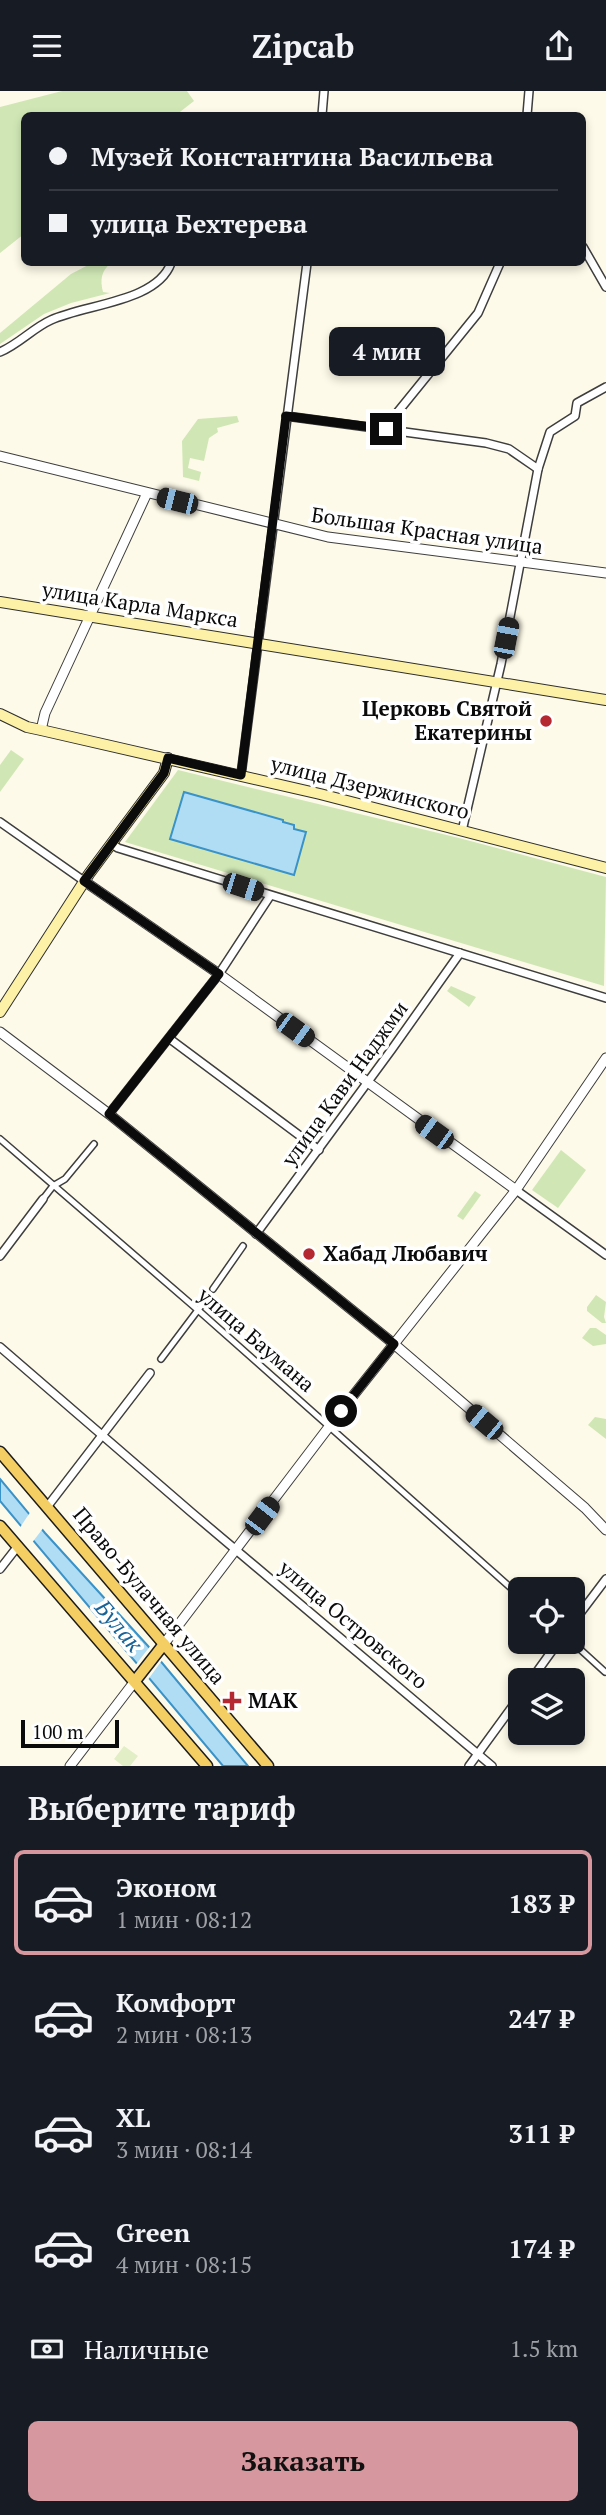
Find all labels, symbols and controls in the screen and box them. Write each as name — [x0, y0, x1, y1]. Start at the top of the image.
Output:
text: Zipcab — [252, 25, 354, 67]
icon: menu — [28, 27, 66, 65]
icon: share — [540, 27, 578, 65]
text: Музей Константина Васильева — [91, 139, 493, 173]
text: улица Бехтерева — [91, 206, 307, 240]
callout: 4 мин — [328, 327, 444, 377]
text: 4 мин — [353, 336, 421, 367]
route end — [370, 413, 402, 445]
car — [155, 486, 200, 516]
street label: Большая Красная улица — [310, 500, 545, 560]
street label: улица Карла Маркса — [39, 575, 240, 633]
car — [492, 615, 521, 661]
place label: Церковь Святой Екатерины — [362, 694, 532, 746]
marker: Церковь Святой Екатерины — [538, 713, 554, 729]
street label: улица Дзержинского — [267, 749, 472, 825]
car — [220, 871, 267, 903]
street label: улица Кави Наджми — [274, 995, 414, 1172]
car — [272, 1009, 319, 1051]
car — [411, 1111, 458, 1153]
place label: Хабад Любавич — [323, 1239, 488, 1267]
marker: Хабад Любавич — [301, 1246, 317, 1262]
street label: улица Баумана — [192, 1280, 321, 1398]
route start — [325, 1395, 357, 1427]
car — [462, 1400, 507, 1444]
car — [241, 1493, 284, 1539]
street label: Право-Булачная улица — [67, 1501, 232, 1690]
street label: улица Островского — [273, 1553, 434, 1695]
map controls — [508, 1577, 585, 1745]
button: locate — [508, 1577, 585, 1654]
water label: Булак — [88, 1592, 151, 1659]
button: layers — [508, 1668, 585, 1745]
place label: МАК — [248, 1686, 298, 1714]
marker: МАК — [222, 1691, 242, 1711]
scale bar — [21, 1717, 119, 1749]
text: 100 m — [32, 1719, 83, 1744]
text: Выберите тариф — [28, 1787, 296, 1829]
text: Эконом — [116, 1870, 217, 1904]
icon: car — [32, 1871, 95, 1934]
text: 183 ₽ — [508, 1886, 574, 1920]
text: 1 мин · 08:12 — [116, 1904, 252, 1935]
text: Комфорт — [116, 1985, 235, 2019]
icon: car — [32, 1986, 95, 2049]
text: 247 ₽ — [508, 2001, 574, 2035]
text: 2 мин · 08:13 — [116, 2019, 252, 2050]
text: XL — [116, 2100, 150, 2134]
icon: car — [32, 2101, 95, 2164]
text: 311 ₽ — [508, 2116, 574, 2150]
text: 3 мин · 08:14 — [116, 2134, 252, 2165]
text: Green — [116, 2215, 190, 2249]
icon: car — [32, 2216, 95, 2279]
text: 174 ₽ — [508, 2231, 574, 2265]
text: 4 мин · 08:15 — [116, 2249, 252, 2280]
icon: cash — [28, 2330, 66, 2368]
text: Наличные — [84, 2332, 209, 2366]
text: 1.5 km — [510, 2333, 578, 2364]
button: Заказать — [28, 2421, 578, 2501]

